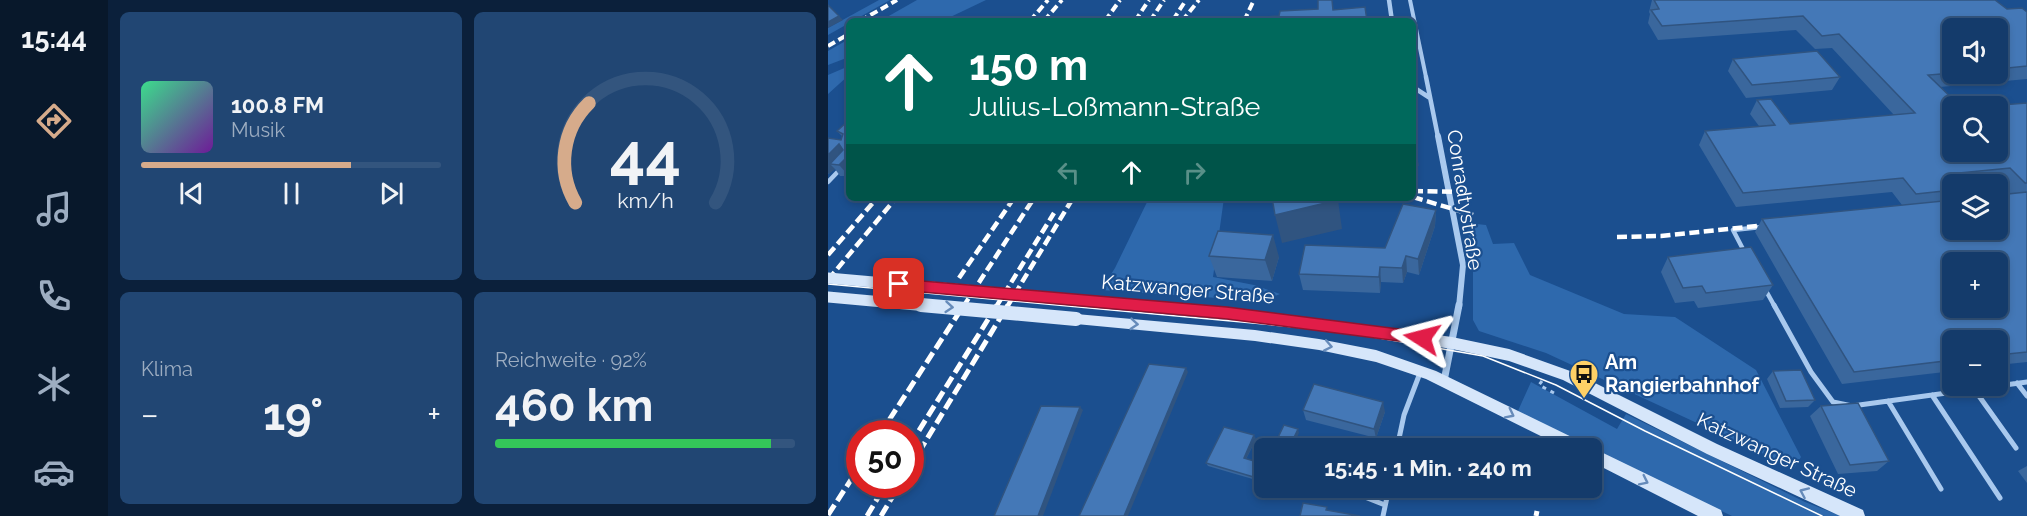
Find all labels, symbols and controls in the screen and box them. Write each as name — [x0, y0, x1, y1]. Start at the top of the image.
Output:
map controls — [1942, 18, 2008, 396]
button: sound — [1942, 18, 2008, 84]
text: 15:44 — [21, 23, 87, 54]
text: 150 m — [969, 41, 1088, 90]
icon: ahead — [870, 42, 948, 120]
text: Julius-Loßmann-Straße — [969, 91, 1260, 122]
text: 100.8 FM — [231, 92, 324, 118]
button: search — [1942, 96, 2008, 162]
icon: directions — [33, 100, 75, 142]
text: Musik — [231, 118, 285, 142]
text: 44 — [609, 118, 681, 192]
street label: Conradtystraße — [1442, 128, 1488, 272]
icon: left — [1052, 156, 1085, 189]
icon: ahead — [1115, 156, 1148, 189]
icon: right — [1178, 156, 1211, 189]
button: layers — [1942, 174, 2008, 240]
icon: previous — [175, 177, 208, 210]
icon: pause — [275, 177, 308, 210]
icon: next — [375, 177, 408, 210]
icon: music — [33, 188, 75, 230]
text: km/h — [617, 188, 673, 213]
button: + — [1942, 252, 2008, 318]
pin — [873, 258, 924, 309]
icon: arrive — [882, 267, 915, 300]
street label: Katzwanger Straße — [1100, 269, 1276, 309]
icon: phone — [33, 275, 75, 317]
one-way arrow — [945, 301, 954, 314]
position arrow — [1390, 306, 1454, 370]
one-way arrow — [1130, 317, 1139, 330]
button: − — [1942, 330, 2008, 396]
one-way arrow — [1323, 339, 1333, 352]
text: Reichweite · 92% — [495, 348, 647, 372]
place label: Am Rangierbahnhof — [1605, 350, 1760, 397]
text: Klima — [141, 357, 193, 381]
bus stop icon: Am Rangierbahnhof — [1568, 358, 1600, 400]
icon: climate — [33, 363, 75, 405]
text: 460 km — [495, 379, 653, 432]
text: 19° — [263, 388, 323, 441]
text: − — [141, 395, 159, 434]
text: + — [427, 395, 441, 434]
one-way arrow — [1503, 406, 1514, 418]
street label: Katzwanger Straße — [1693, 407, 1861, 503]
speed limit sign: 50 — [846, 420, 924, 498]
icon: car — [33, 451, 75, 493]
text: 15:45 · 1 Min. · 240 m — [1324, 455, 1532, 481]
one-way arrow — [1638, 473, 1649, 485]
one-way arrow — [1799, 488, 1810, 500]

